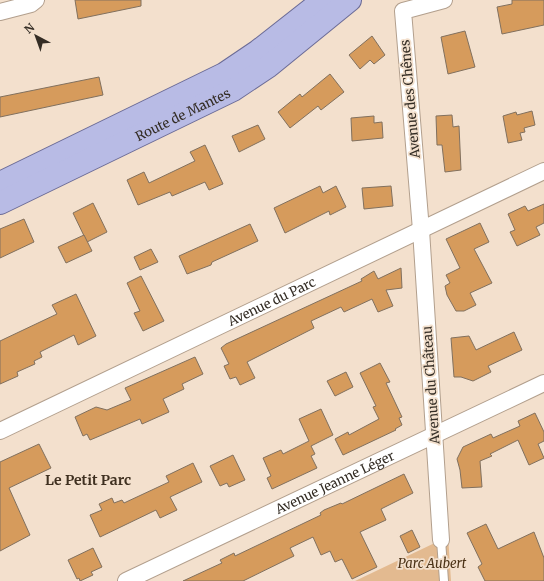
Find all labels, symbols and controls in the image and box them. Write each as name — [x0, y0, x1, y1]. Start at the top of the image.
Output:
north arrow — [16, 16, 56, 56]
text: N — [22, 20, 38, 37]
street label: Avenue des Chênes — [396, 39, 424, 160]
street label: Route de Mantes — [132, 84, 233, 145]
street label: Avenue du Parc — [224, 273, 319, 330]
street label: Avenue du Château — [418, 325, 444, 446]
street label: Avenue Jeanne Léger — [272, 447, 397, 518]
district label: Le Petit Parc — [45, 471, 131, 489]
park label: Parc Aubert — [398, 555, 467, 572]

